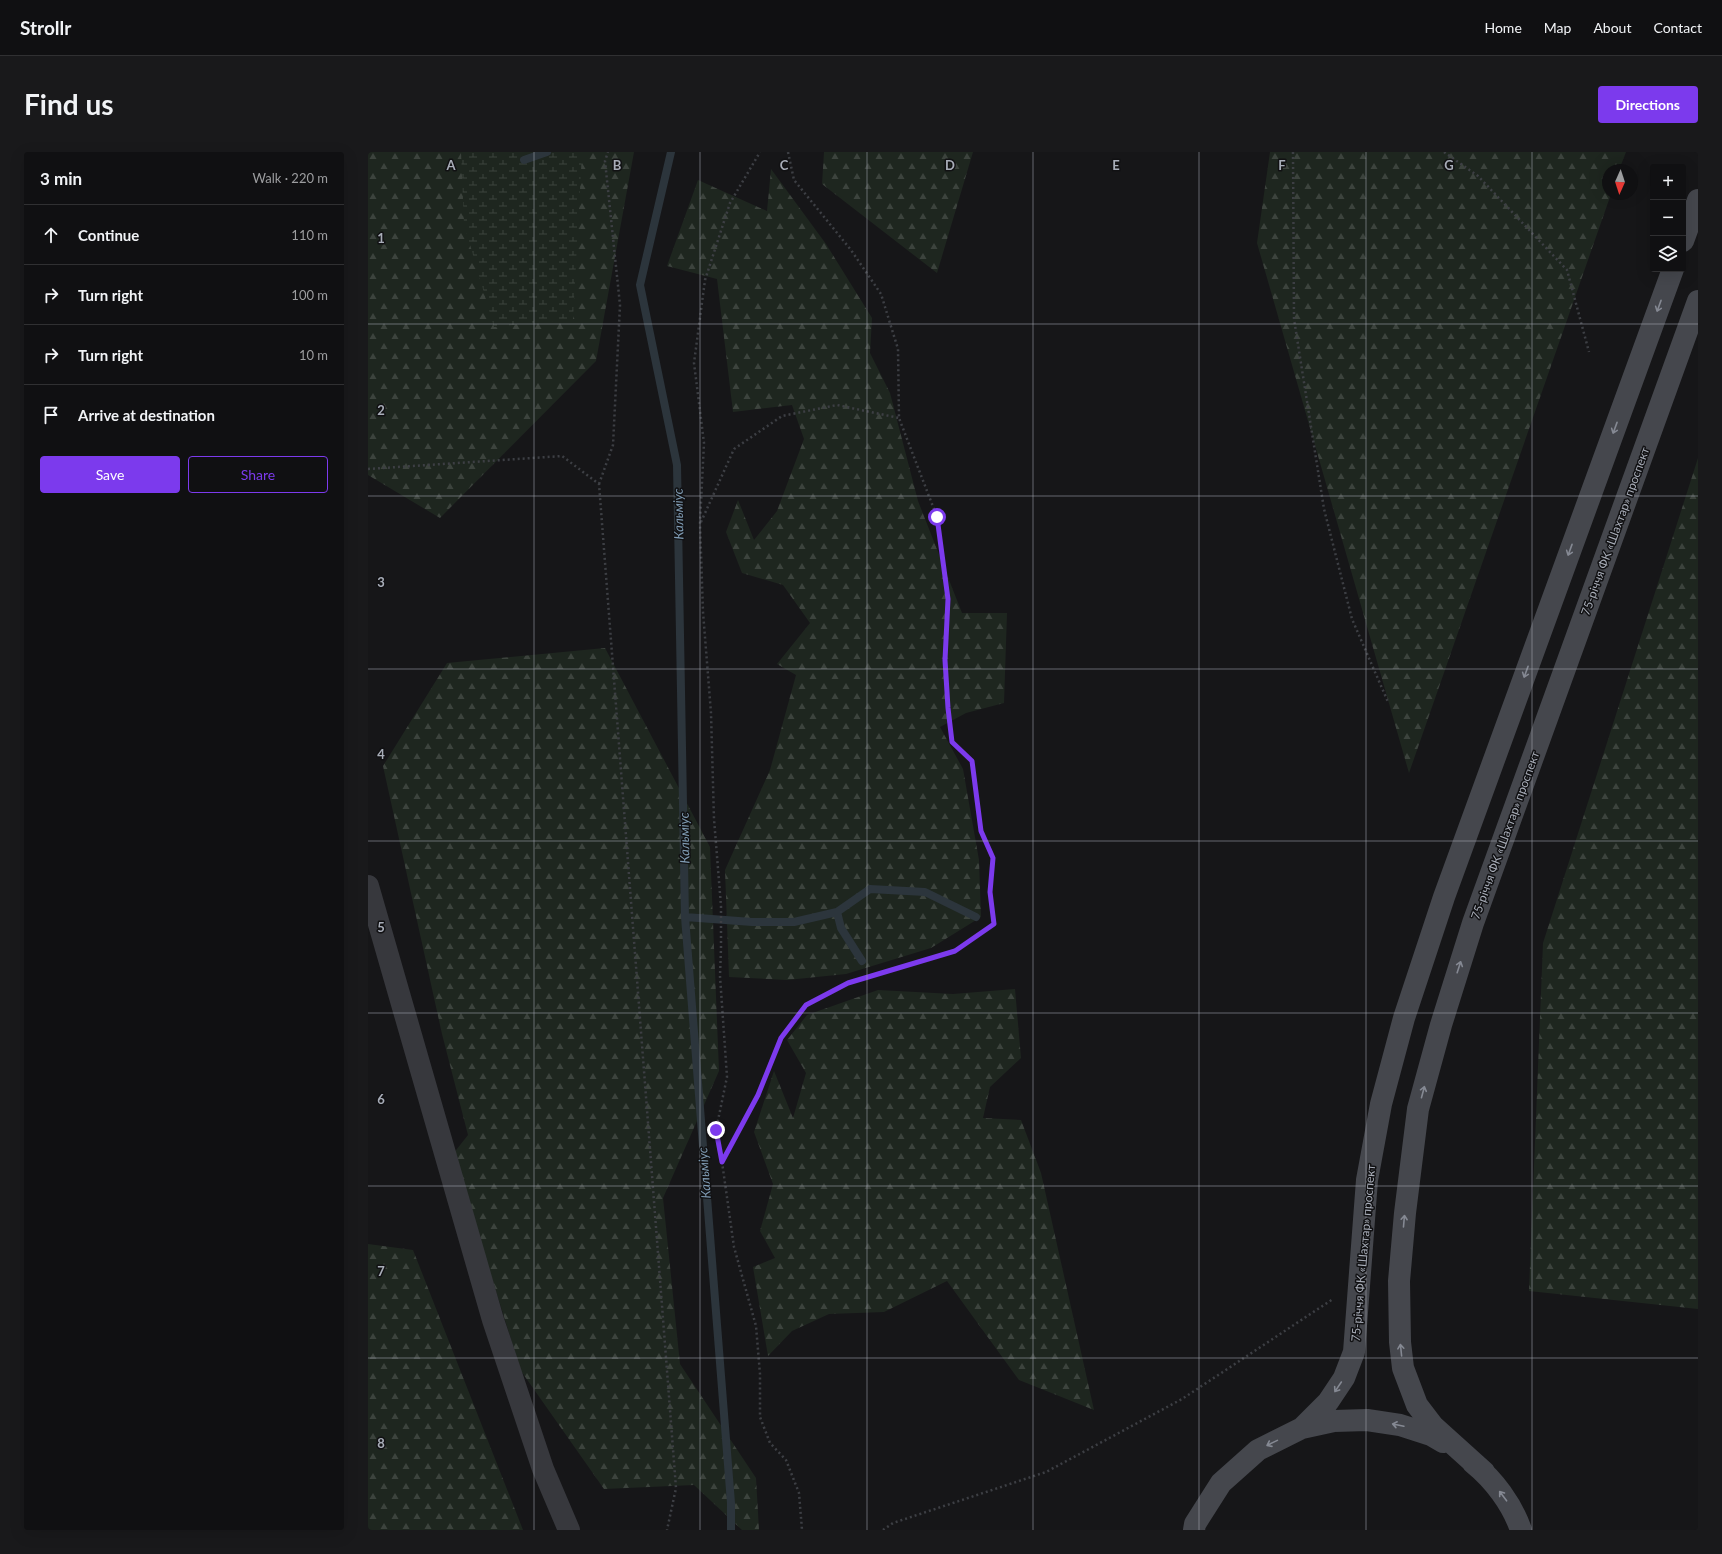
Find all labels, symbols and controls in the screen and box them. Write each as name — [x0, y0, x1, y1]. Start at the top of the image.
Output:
text: Strollr — [20, 16, 71, 39]
text: Home — [1484, 19, 1522, 36]
text: Map — [1544, 19, 1571, 36]
text: About — [1593, 19, 1631, 36]
text: Contact — [1653, 19, 1702, 36]
button: Directions — [1598, 86, 1698, 123]
text: Find us — [24, 87, 114, 121]
text: A — [445, 157, 456, 173]
text: B — [613, 157, 622, 173]
text: C — [780, 157, 789, 173]
text: D — [945, 157, 955, 173]
text: E — [1112, 157, 1120, 173]
text: F — [1278, 157, 1286, 173]
text: G — [1444, 157, 1454, 173]
north arrow — [1602, 164, 1638, 200]
map controls — [1650, 164, 1686, 272]
button: + — [1650, 164, 1686, 200]
text: 3 min — [40, 168, 82, 189]
text: Walk · 220 m — [252, 170, 328, 186]
button: − — [1650, 200, 1686, 236]
icon: ahead — [40, 224, 62, 246]
text: Continue — [78, 226, 139, 244]
text: 110 m — [291, 227, 328, 243]
text: 1 — [377, 230, 385, 246]
button: layers — [1650, 236, 1686, 272]
icon: right — [40, 284, 62, 306]
text: Turn right — [78, 286, 143, 304]
text: 100 m — [291, 287, 328, 303]
one-way arrow — [1655, 299, 1663, 311]
icon: right — [40, 344, 62, 366]
text: Turn right — [78, 346, 143, 364]
text: 10 m — [299, 347, 328, 363]
text: 2 — [377, 402, 385, 418]
icon: arrive — [40, 404, 62, 426]
text: Arrive at destination — [78, 406, 215, 424]
one-way arrow — [1610, 421, 1618, 433]
street label: 75-річчя ФК «Шахтар» проспект — [1578, 445, 1652, 617]
button: Save — [40, 456, 180, 493]
button: Share — [188, 456, 328, 493]
water label: Кальміус — [670, 488, 686, 540]
route start — [928, 508, 946, 526]
one-way arrow — [1566, 543, 1574, 555]
text: 3 — [377, 574, 385, 590]
one-way arrow — [1521, 666, 1529, 678]
text: 4 — [377, 746, 385, 762]
street label: 75-річчя ФК «Шахтар» проспект — [1468, 749, 1542, 921]
water label: Кальміус — [676, 812, 692, 864]
text: 5 — [377, 919, 385, 935]
one-way arrow — [1456, 961, 1463, 974]
one-way arrow — [1420, 1086, 1427, 1099]
text: 6 — [377, 1091, 385, 1107]
route end — [707, 1121, 725, 1139]
water label: Кальміус — [694, 1147, 714, 1199]
street label: 75-річчя ФК «Шахтар» проспект — [1348, 1164, 1378, 1342]
one-way arrow — [1401, 1215, 1408, 1228]
text: 7 — [377, 1263, 385, 1279]
one-way arrow — [1397, 1344, 1405, 1357]
one-way arrow — [1334, 1382, 1342, 1393]
one-way arrow — [1392, 1420, 1405, 1428]
text: 8 — [377, 1435, 385, 1451]
one-way arrow — [1266, 1440, 1278, 1447]
one-way arrow — [1499, 1491, 1507, 1502]

